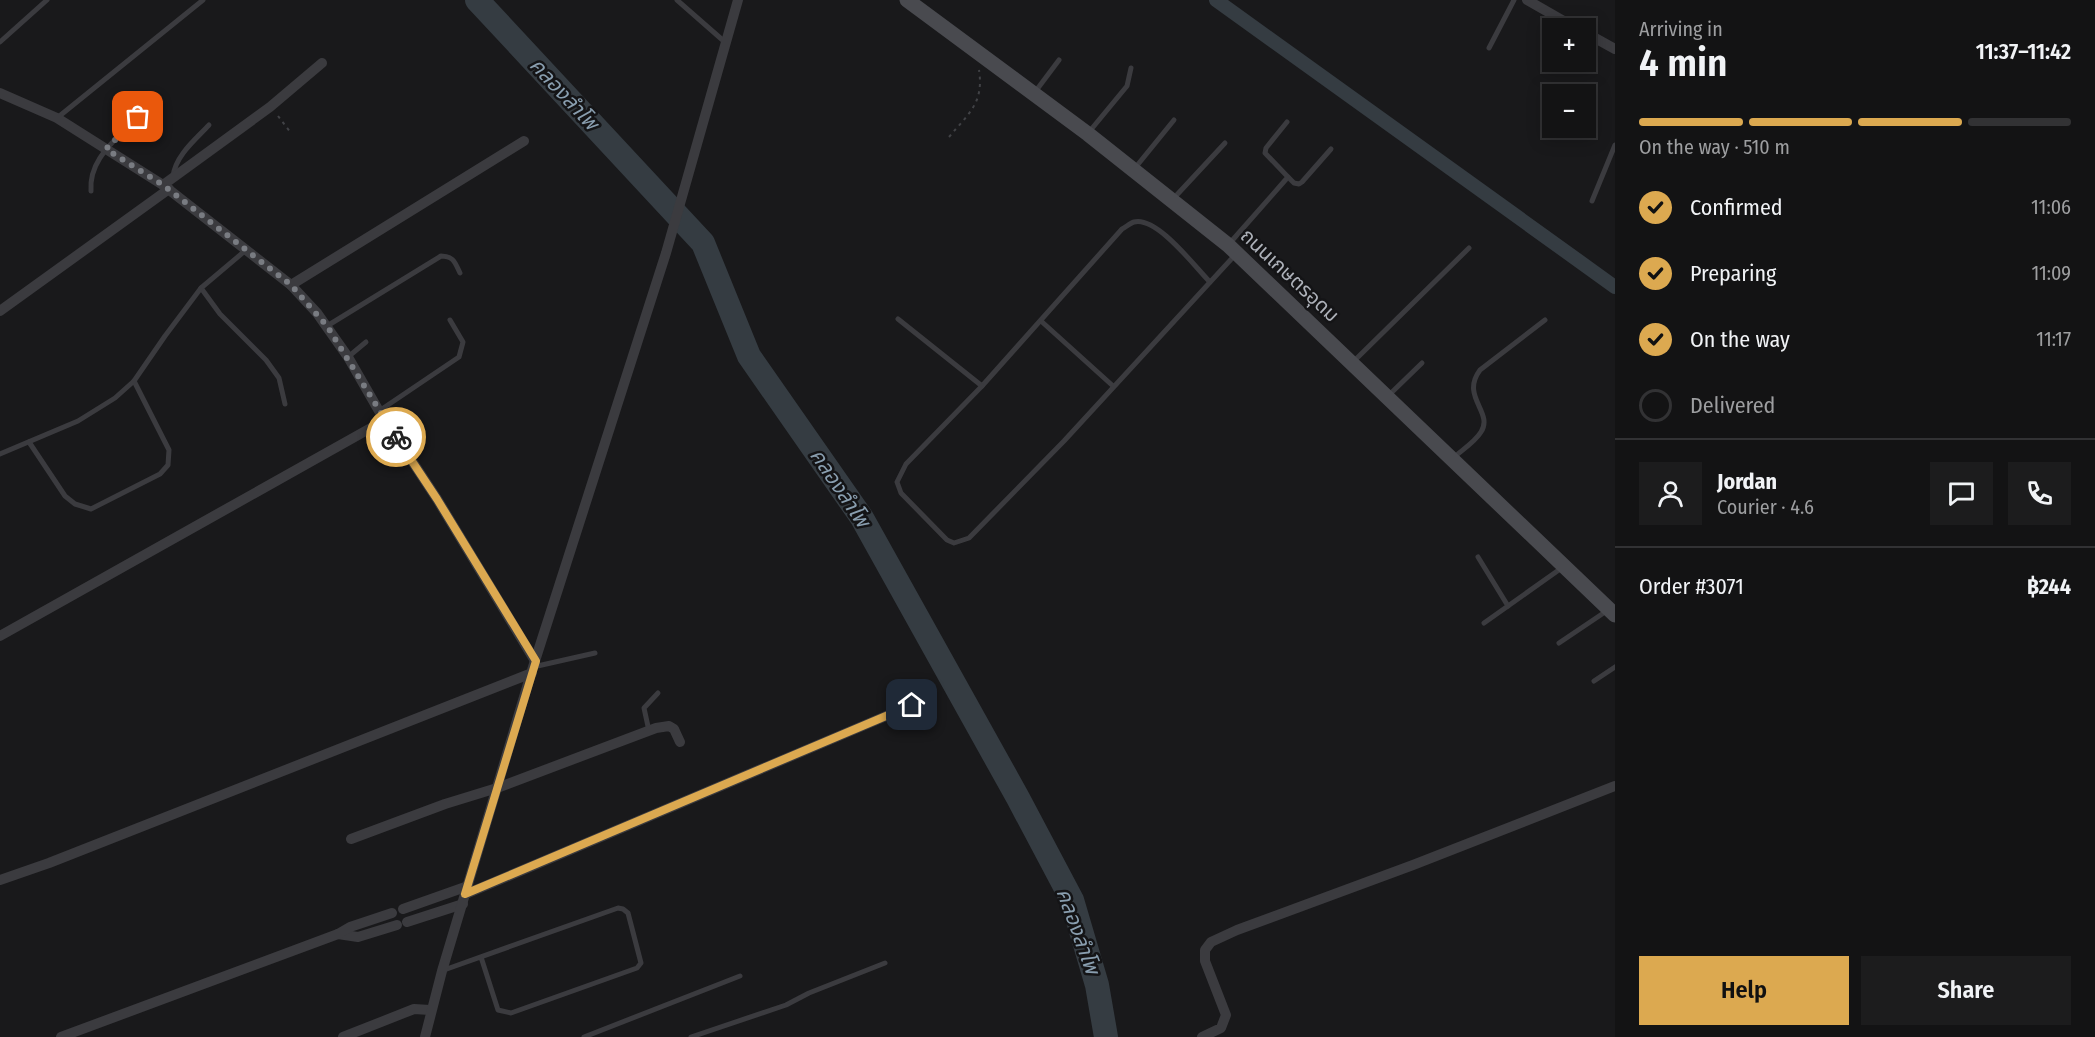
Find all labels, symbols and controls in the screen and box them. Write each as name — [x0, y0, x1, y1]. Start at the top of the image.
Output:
text: Arriving in — [1639, 17, 1723, 41]
map controls — [1542, 18, 1596, 138]
button: + — [1542, 18, 1596, 72]
text: 11:37–11:42 — [1976, 38, 2071, 65]
text: 4 min — [1639, 40, 1728, 86]
water label: คลองลำโพ — [524, 52, 606, 137]
button: − — [1542, 84, 1596, 138]
pin — [112, 91, 163, 142]
icon: bag — [121, 100, 154, 133]
text: On the way · 510 m — [1639, 135, 1790, 159]
icon: check — [1639, 191, 1672, 224]
text: Confirmed — [1690, 194, 1783, 221]
text: 11:06 — [2031, 195, 2071, 219]
street label: ถนนเกษตรอุดม — [1236, 223, 1344, 327]
icon: check — [1639, 257, 1672, 290]
text: Preparing — [1690, 260, 1776, 287]
text: 11:09 — [2031, 261, 2071, 285]
icon: check — [1639, 323, 1672, 356]
text: On the way — [1690, 326, 1790, 353]
text: 11:17 — [2036, 327, 2071, 351]
text: Delivered — [1690, 392, 1775, 419]
courier — [366, 407, 426, 467]
icon: bike — [380, 421, 413, 454]
water label: คลองลำโพ — [804, 444, 877, 534]
button: person — [1639, 462, 1702, 525]
button: chat — [1930, 462, 1993, 525]
button: phone — [2008, 462, 2071, 525]
text: Jordan — [1717, 468, 1777, 495]
text: Courier · 4.6 — [1717, 495, 1814, 519]
text: Order #3071 — [1639, 573, 1744, 600]
text: ฿244 — [2027, 573, 2071, 600]
pin — [886, 679, 937, 730]
icon: home — [895, 688, 928, 721]
water label: คลองลำโพ — [1050, 885, 1106, 980]
button: Help — [1639, 956, 1849, 1025]
button: Share — [1861, 956, 2071, 1025]

